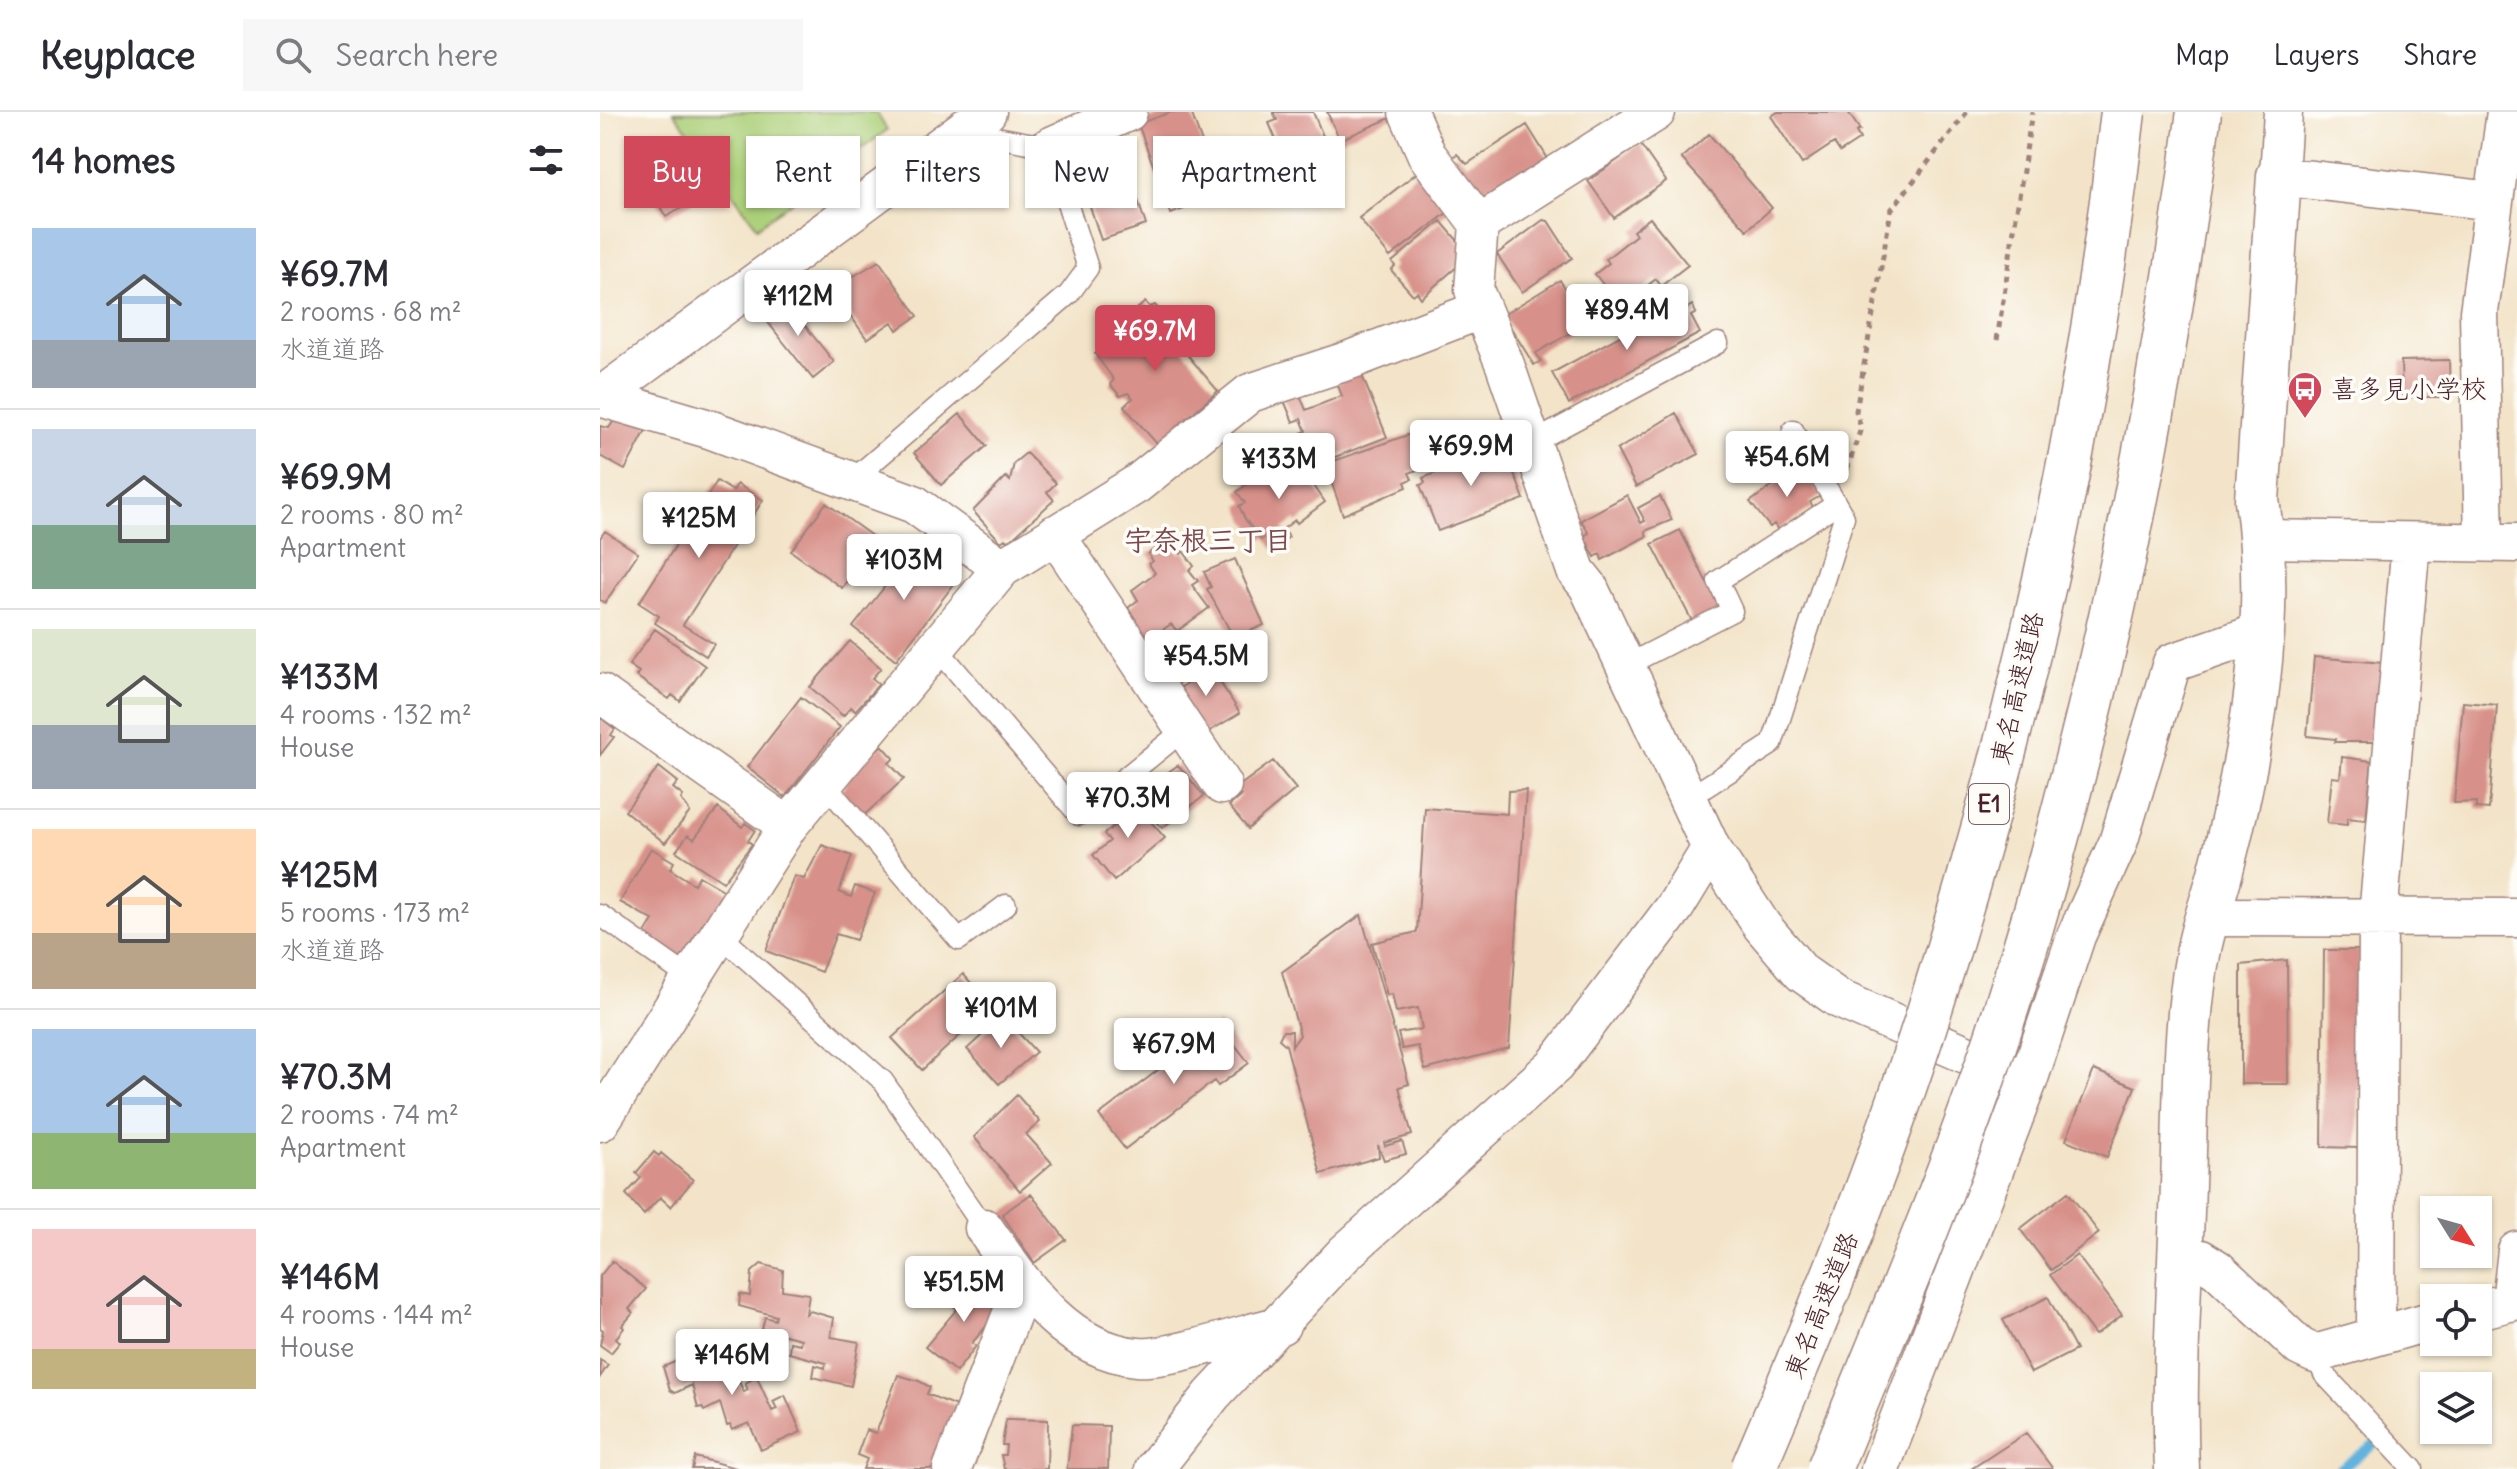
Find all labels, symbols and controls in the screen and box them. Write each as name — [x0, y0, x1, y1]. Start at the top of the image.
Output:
search box — [243, 19, 803, 91]
text: Keyplace — [40, 32, 195, 79]
icon: search — [271, 33, 315, 77]
text: Search here — [335, 36, 498, 74]
text: Map — [2175, 37, 2230, 73]
text: Layers — [2274, 37, 2360, 73]
text: Share — [2404, 37, 2477, 73]
chip: Buy — [624, 136, 730, 208]
chip: Rent — [746, 136, 860, 208]
chip: Filters — [876, 136, 1009, 208]
chip: New — [1025, 136, 1137, 208]
chip: Apartment — [1153, 136, 1345, 208]
icon: filters — [524, 138, 568, 182]
text: 14 homes — [32, 139, 176, 182]
text: ¥69.7M — [280, 252, 390, 295]
icon: home — [96, 260, 192, 356]
pin: ¥112M — [742, 270, 854, 338]
text: ¥112M — [762, 279, 834, 312]
pin: ¥89.4M — [1562, 284, 1692, 352]
text: ¥89.4M — [1584, 293, 1670, 326]
text: 2 rooms · 68 m² — [280, 295, 462, 328]
pin: ¥69.7M — [1090, 305, 1220, 373]
text: ¥69.7M — [1113, 314, 1197, 347]
text: 水道道路 — [280, 332, 384, 365]
bus stop icon: 喜多見小学校 — [2286, 370, 2324, 420]
place label: 喜多見小学校 — [2331, 372, 2487, 405]
pin: ¥69.9M — [1406, 420, 1536, 488]
text: ¥69.9M — [1428, 429, 1514, 462]
pin: ¥54.6M — [1722, 431, 1852, 499]
pin: ¥133M — [1223, 433, 1335, 501]
text: ¥54.6M — [1744, 440, 1830, 473]
text: ¥133M — [1241, 442, 1317, 475]
text: ¥69.9M — [280, 455, 393, 498]
icon: home — [96, 461, 192, 557]
pin: ¥125M — [643, 492, 755, 560]
text: 2 rooms · 80 m² — [280, 498, 464, 531]
text: ¥125M — [661, 501, 737, 534]
district label: 宇奈根三丁目 — [1124, 522, 1292, 558]
text: Apartment — [280, 531, 406, 564]
pin: ¥103M — [848, 534, 960, 602]
text: ¥103M — [865, 543, 943, 576]
street label: 東名高速道路 — [1983, 608, 2050, 768]
pin: ¥54.5M — [1141, 630, 1271, 698]
text: ¥54.5M — [1163, 639, 1249, 672]
text: ¥133M — [280, 655, 380, 698]
icon: home — [96, 661, 192, 757]
text: 4 rooms · 132 m² — [280, 698, 472, 731]
text: House — [280, 731, 354, 764]
pin: ¥70.3M — [1063, 772, 1193, 840]
text: ¥70.3M — [1085, 781, 1171, 814]
road number: E1 — [1969, 784, 2009, 824]
text: ¥125M — [280, 853, 379, 896]
icon: home — [96, 861, 192, 957]
text: 5 rooms · 173 m² — [280, 896, 470, 929]
text: 水道道路 — [280, 933, 384, 966]
pin: ¥101M — [945, 982, 1057, 1050]
text: ¥101M — [964, 991, 1038, 1024]
pin: ¥67.9M — [1109, 1018, 1239, 1086]
text: ¥67.9M — [1132, 1027, 1216, 1060]
text: ¥70.3M — [280, 1055, 393, 1098]
icon: home — [96, 1061, 192, 1157]
text: 2 rooms · 74 m² — [280, 1098, 459, 1131]
text: Apartment — [280, 1131, 406, 1164]
north arrow — [2420, 1196, 2492, 1268]
map controls — [2420, 1196, 2492, 1444]
street label: 東名高速道路 — [1776, 1226, 1865, 1383]
text: ¥146M — [280, 1255, 380, 1298]
pin: ¥51.5M — [899, 1256, 1029, 1324]
icon: home — [96, 1261, 192, 1357]
text: ¥51.5M — [923, 1265, 1005, 1298]
button: locate — [2420, 1284, 2492, 1356]
text: 4 rooms · 144 m² — [280, 1298, 473, 1331]
pin: ¥146M — [676, 1329, 788, 1397]
text: House — [280, 1331, 354, 1364]
text: ¥146M — [694, 1338, 770, 1371]
button: layers — [2420, 1372, 2492, 1444]

